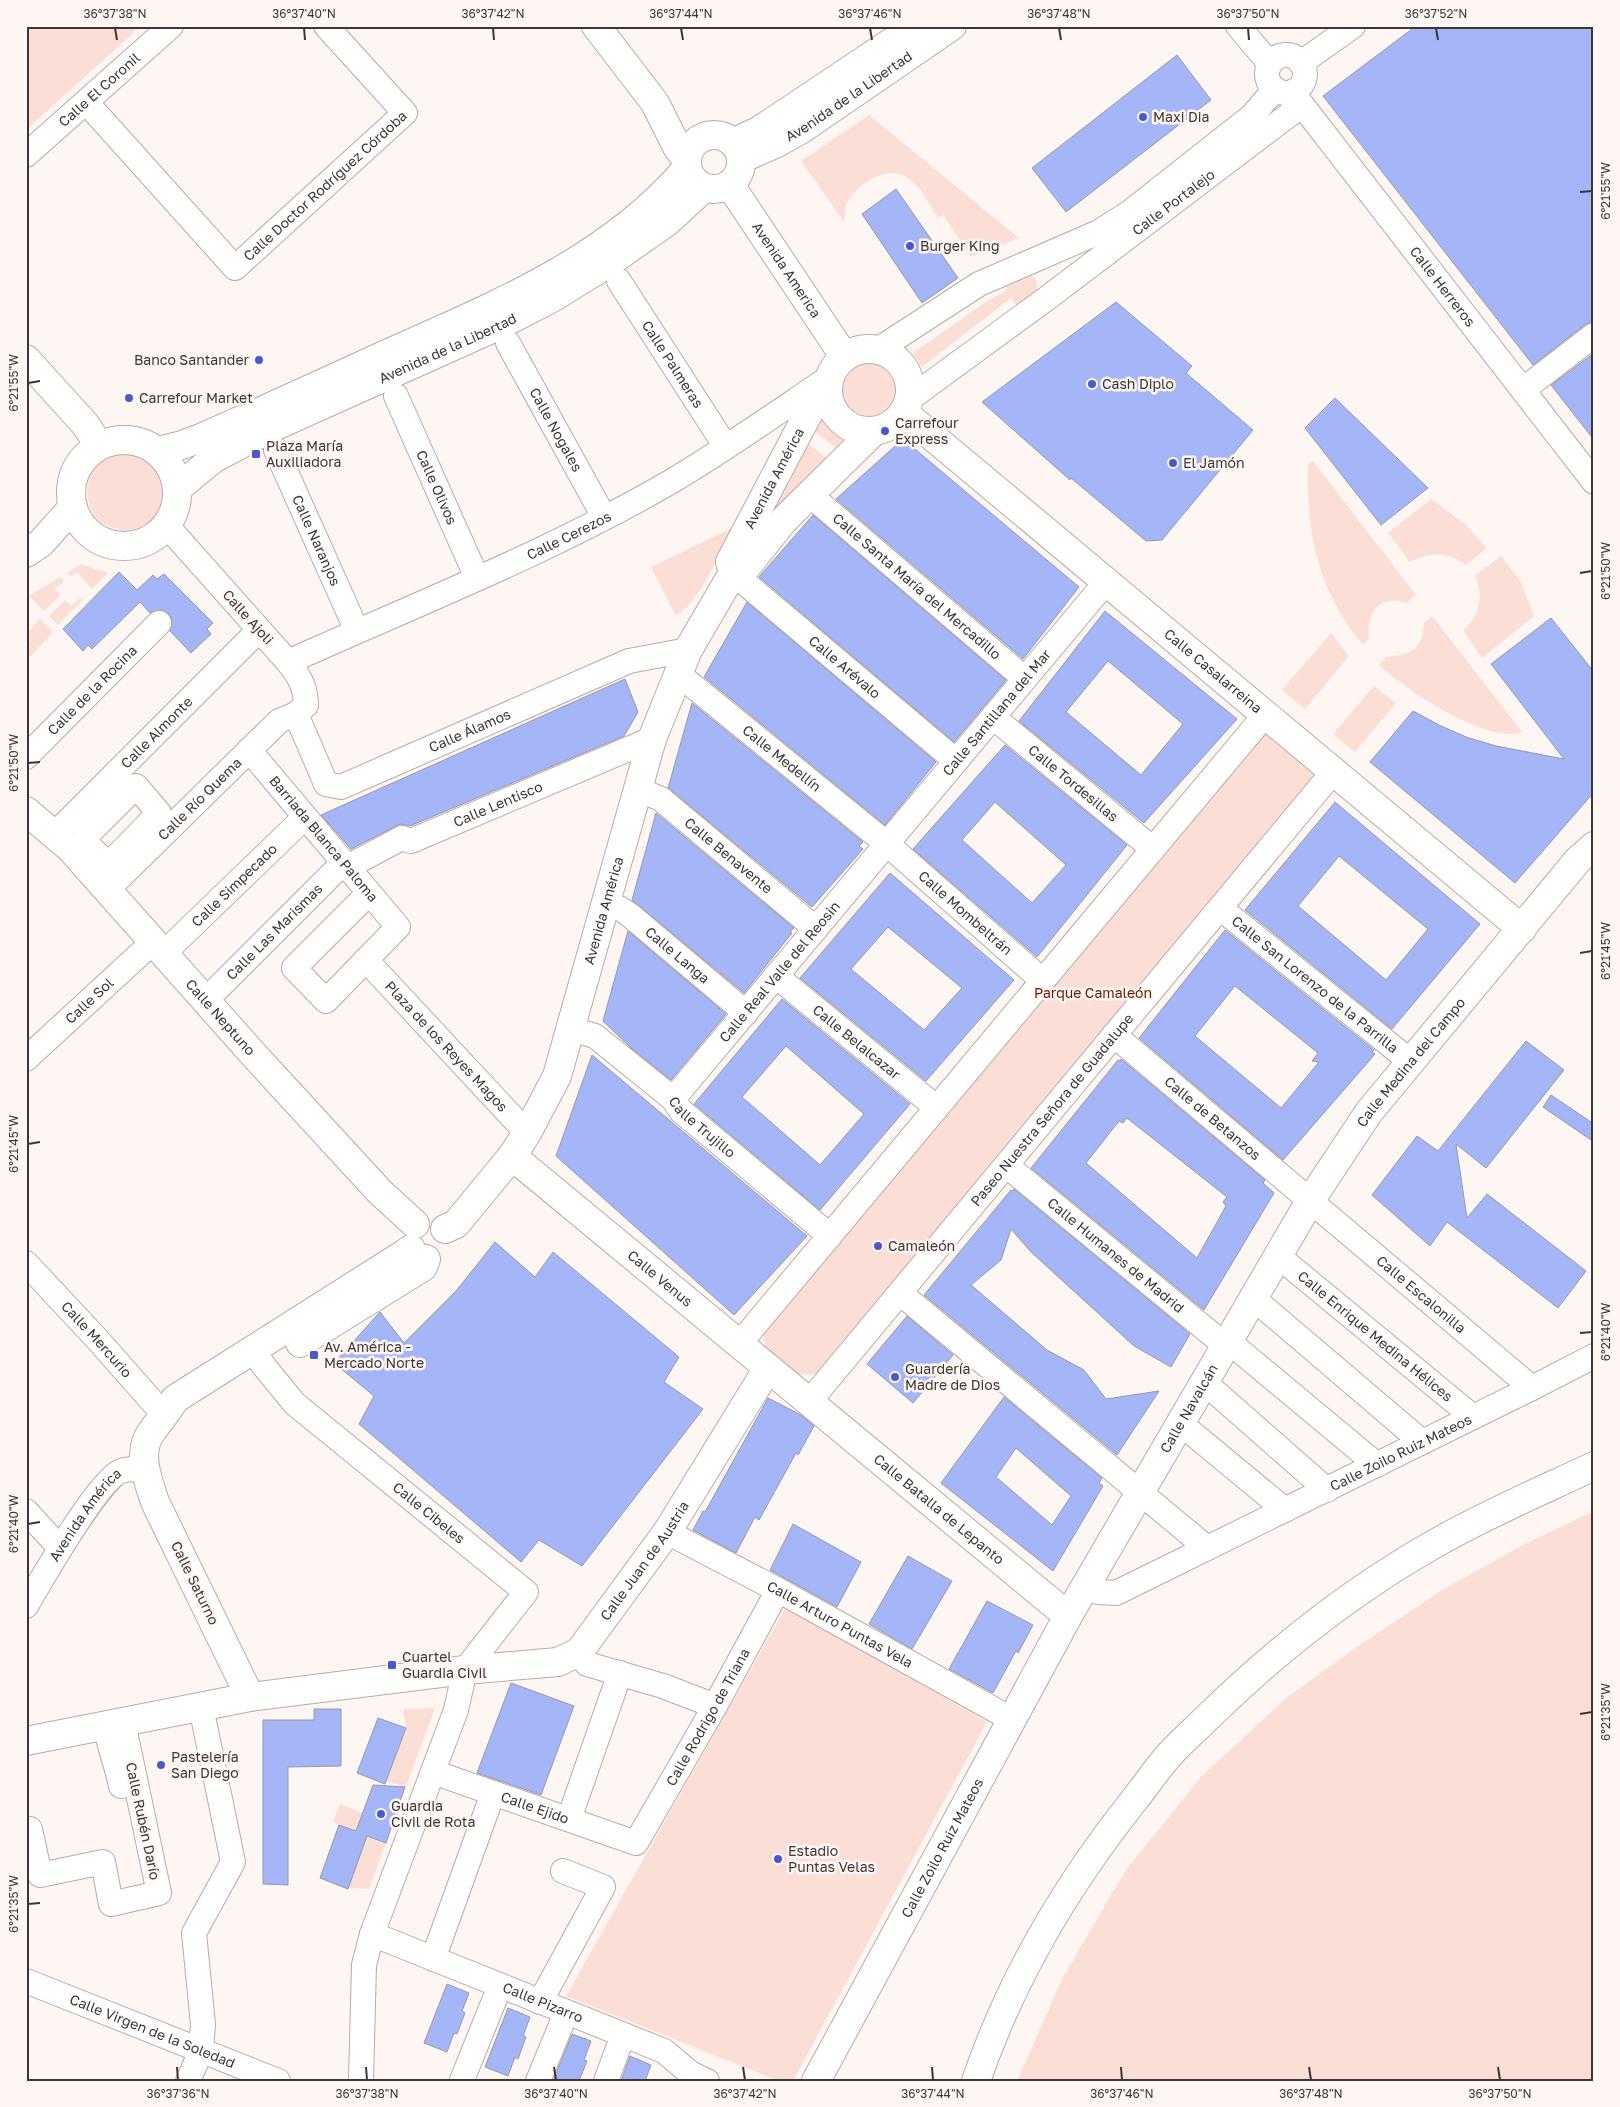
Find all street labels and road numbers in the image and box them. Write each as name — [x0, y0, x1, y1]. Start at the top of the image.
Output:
street label: Avenida de la Libertad — [782, 47, 915, 145]
street label: Calle El Coronil — [55, 49, 143, 130]
street label: Calle Doctor Rodríguez Córdoba — [240, 107, 410, 264]
street label: Calle Portalejo — [1129, 165, 1218, 239]
street label: Avenida America — [749, 219, 825, 321]
street label: Calle Herreros — [1407, 243, 1479, 330]
street label: Avenida de la Libertad — [376, 309, 519, 386]
street label: Calle Palmeras — [639, 317, 707, 411]
street label: Calle Nogales — [526, 384, 586, 474]
street label: Avenida América — [740, 425, 807, 531]
street label: Calle Olivos — [413, 447, 461, 527]
street label: Calle Naranjos — [289, 492, 345, 588]
street label: Calle Cerezos — [524, 507, 614, 563]
street label: Calle Santa María del Mercadillo — [829, 509, 1005, 663]
street label: Calle Ajoli — [219, 586, 277, 647]
street label: Calle Casalarreina — [1161, 625, 1266, 716]
street label: Calle Arévalo — [806, 632, 884, 702]
street label: Calle de la Rocina — [44, 641, 140, 738]
street label: Calle Santillana del Mar — [938, 645, 1054, 779]
street label: Calle Almonte — [117, 693, 196, 772]
street label: Calle Álamos — [426, 705, 513, 756]
street label: Calle Medellín — [739, 721, 825, 795]
street label: Calle Tordesillas — [1025, 741, 1122, 825]
street label: Calle Río Quema — [154, 754, 245, 843]
street label: Barriada Blanca Paloma — [266, 772, 382, 905]
street label: Calle Lentisco — [451, 777, 545, 830]
street label: Calle Benavente — [681, 813, 776, 897]
street label: Calle Simpecado — [188, 840, 280, 930]
street label: Avenida América — [580, 854, 626, 966]
street label: Calle Mombeltrán — [915, 867, 1016, 958]
street label: Calle Las Marismas — [222, 880, 326, 983]
street label: Calle Real Valle del Reosin — [715, 897, 843, 1045]
street label: Calle San Lorenzo de la Parrilla — [1229, 912, 1402, 1056]
street label: Calle Langa — [642, 923, 713, 987]
street label: Calle Sol — [61, 974, 117, 1027]
street label: Calle Neptuno — [182, 975, 259, 1059]
street label: Plaza de los Reyes Magos — [382, 977, 512, 1115]
street label: Calle Medina del Campo — [1353, 994, 1468, 1130]
street label: Calle Belalcazar — [809, 1001, 904, 1083]
street label: Paseo Nuestra Señora de Guadalupe — [967, 1010, 1137, 1209]
street label: Calle de Betanzos — [1161, 1072, 1265, 1163]
street label: Calle Trujillo — [666, 1093, 739, 1161]
street label: Calle Humanes de Madrid — [1044, 1194, 1188, 1316]
street label: Calle Venus — [624, 1246, 696, 1310]
street label: Calle Escalonilla — [1373, 1252, 1470, 1336]
street label: Calle Enrique Medina Hélices — [1295, 1267, 1456, 1405]
street label: Calle Mercurio — [58, 1297, 136, 1381]
street label: Calle Navalcán — [1156, 1361, 1221, 1456]
street label: Calle Zoilo Ruiz Mateos — [1327, 1410, 1474, 1494]
street label: Calle Batalla de Lepanto — [870, 1450, 1008, 1568]
street label: Avenida América — [45, 1464, 124, 1564]
street label: Calle Cibeles — [390, 1478, 469, 1547]
street label: Calle Juan de Austria — [596, 1498, 692, 1623]
street label: Calle Saturno — [168, 1538, 223, 1627]
street label: Calle Arturo Puntas Vela — [764, 1577, 916, 1671]
street label: Calle Rodrigo de Triana — [662, 1645, 753, 1789]
street label: Calle Rubén Darío — [123, 1761, 164, 1881]
street label: Calle Zoilo Ruiz Mateos — [897, 1775, 986, 1920]
street label: Calle Ejido — [499, 1787, 571, 1827]
street label: Calle Pizarro — [500, 1978, 586, 2026]
street label: Calle Virgen de la Soledad — [67, 1990, 238, 2071]

